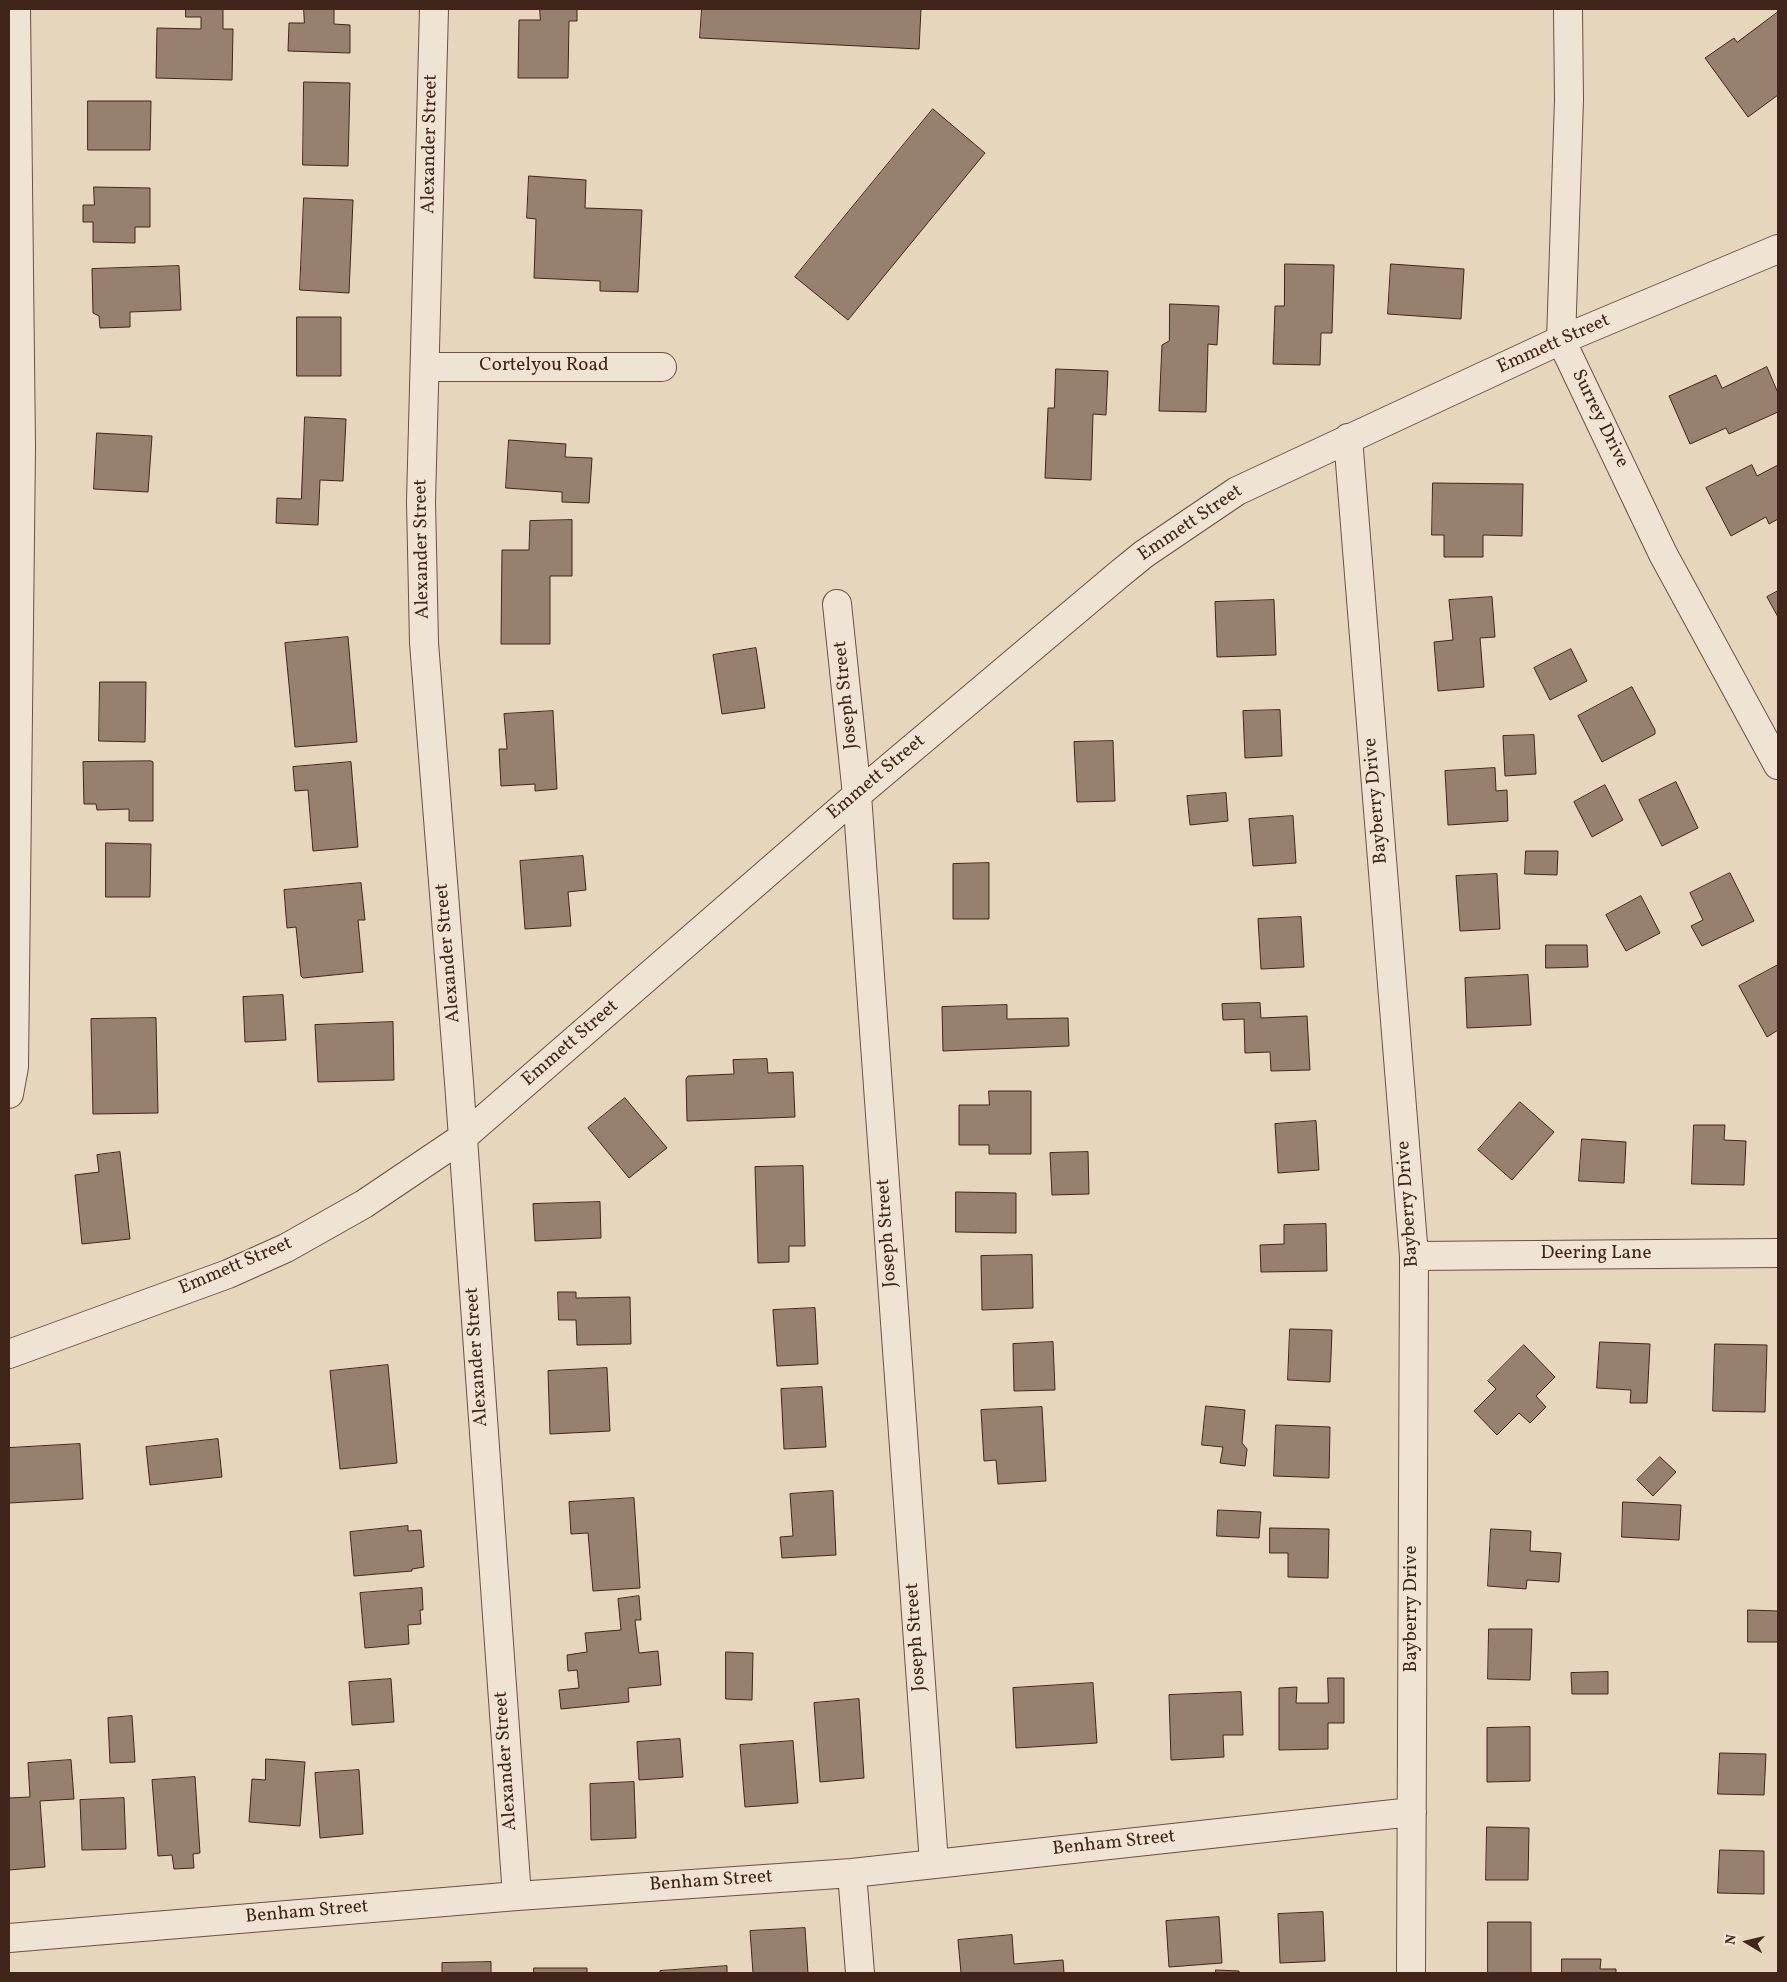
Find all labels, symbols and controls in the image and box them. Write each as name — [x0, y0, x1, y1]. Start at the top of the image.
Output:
street label: Alexander Street — [418, 74, 444, 214]
street label: Emmett Street — [1494, 310, 1614, 380]
street label: Cortelyou Road — [479, 356, 609, 378]
street label: Surrey Drive — [1565, 366, 1633, 472]
street label: Alexander Street — [410, 479, 436, 619]
street label: Emmett Street — [1135, 481, 1247, 567]
street label: Joseph Street — [830, 640, 864, 750]
street label: Emmett Street — [823, 730, 931, 826]
street label: Bayberry Drive — [1360, 737, 1394, 865]
street label: Alexander Street — [432, 882, 466, 1024]
street label: Emmett Street — [518, 996, 624, 1092]
street label: Bayberry Drive — [1393, 1140, 1425, 1268]
street label: Joseph Street — [873, 1178, 903, 1288]
street label: Emmett Street — [176, 1233, 296, 1301]
street label: Deering Lane — [1541, 1244, 1651, 1266]
street label: Alexander Street — [462, 1286, 494, 1428]
street label: Bayberry Drive — [1402, 1546, 1424, 1672]
street label: Joseph Street — [902, 1582, 932, 1692]
street label: Alexander Street — [491, 1690, 523, 1832]
street label: Benham Street — [1051, 1826, 1177, 1862]
street label: Benham Street — [649, 1866, 773, 1898]
street label: Benham Street — [245, 1896, 369, 1930]
north arrow — [1722, 1917, 1772, 1967]
text: N — [1722, 1933, 1742, 1946]

